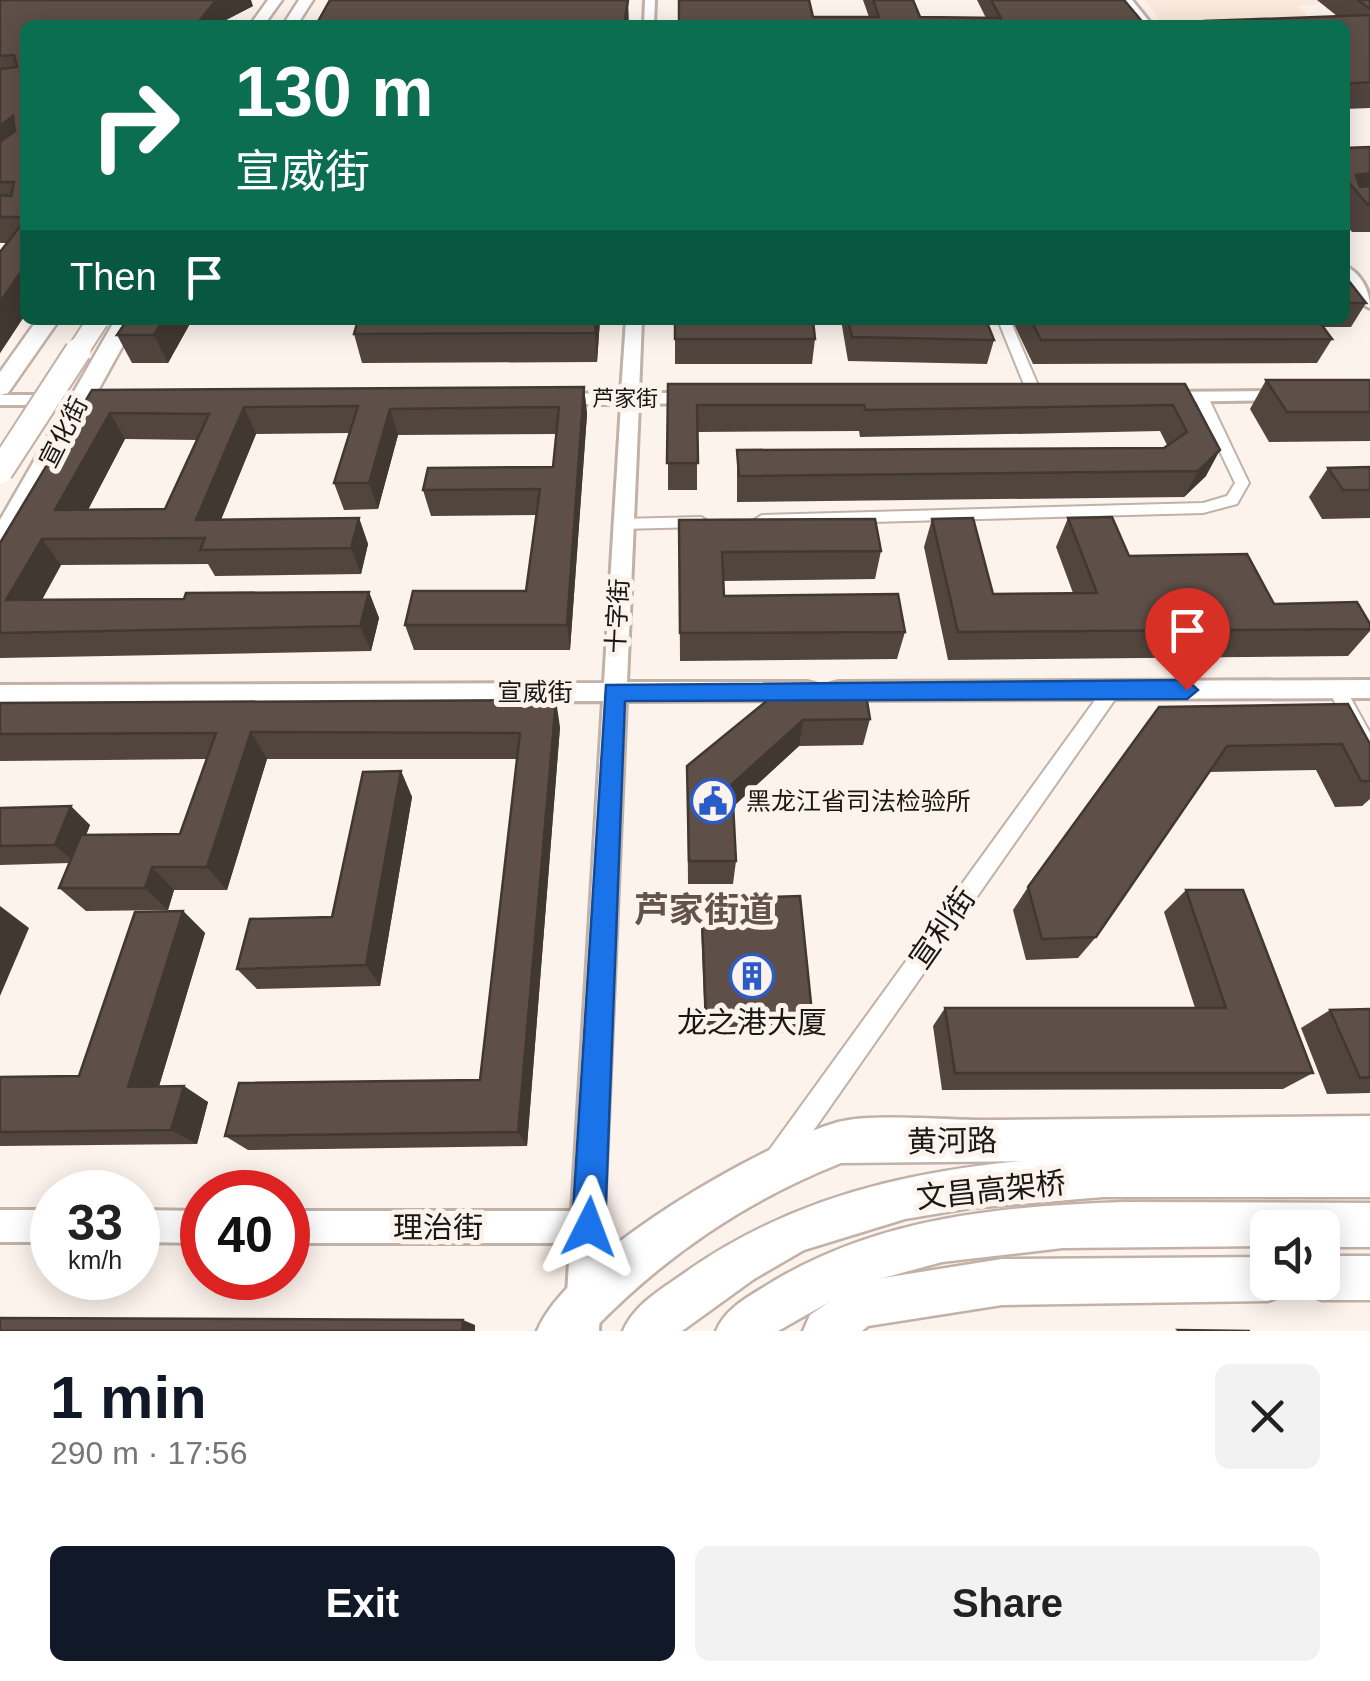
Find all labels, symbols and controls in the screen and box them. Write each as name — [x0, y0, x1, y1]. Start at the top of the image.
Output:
text: 130 m — [235, 53, 433, 131]
icon: right — [70, 60, 200, 190]
text: 宣威街 — [235, 146, 370, 197]
icon: arrive — [177, 250, 232, 305]
text: Then — [70, 256, 157, 298]
street label: 芦家街 — [592, 386, 658, 411]
street label: 宣化街 — [33, 392, 93, 472]
street label: 十字街 — [601, 578, 633, 654]
pin — [1145, 588, 1230, 691]
icon: arrive — [1160, 603, 1215, 658]
street label: 宣威街 — [497, 678, 573, 706]
public building icon: 黑龙江省司法检验所 — [690, 778, 736, 824]
place label: 黑龙江省司法检验所 — [746, 787, 971, 815]
street label: 宣利街 — [903, 882, 981, 974]
district label: 芦家街道 — [634, 890, 774, 929]
building icon: 龙之港大厦 — [729, 953, 775, 999]
place label: 龙之港大厦 — [677, 1006, 827, 1039]
street label: 黄河路 — [907, 1124, 997, 1158]
street label: 文昌高架桥 — [915, 1166, 1067, 1214]
speed limit sign: 40 — [180, 1170, 310, 1300]
position arrow — [537, 1175, 641, 1279]
text: 33 — [67, 1195, 123, 1251]
map controls — [1250, 1210, 1340, 1300]
button: sound — [1250, 1210, 1340, 1300]
street label: 理治街 — [393, 1211, 483, 1244]
text: km/h — [68, 1246, 122, 1274]
text: 1 min — [50, 1364, 207, 1431]
button: close — [1215, 1364, 1320, 1469]
text: 290 m · 17:56 — [50, 1435, 247, 1471]
button: Exit — [50, 1546, 675, 1661]
button: Share — [695, 1546, 1320, 1661]

